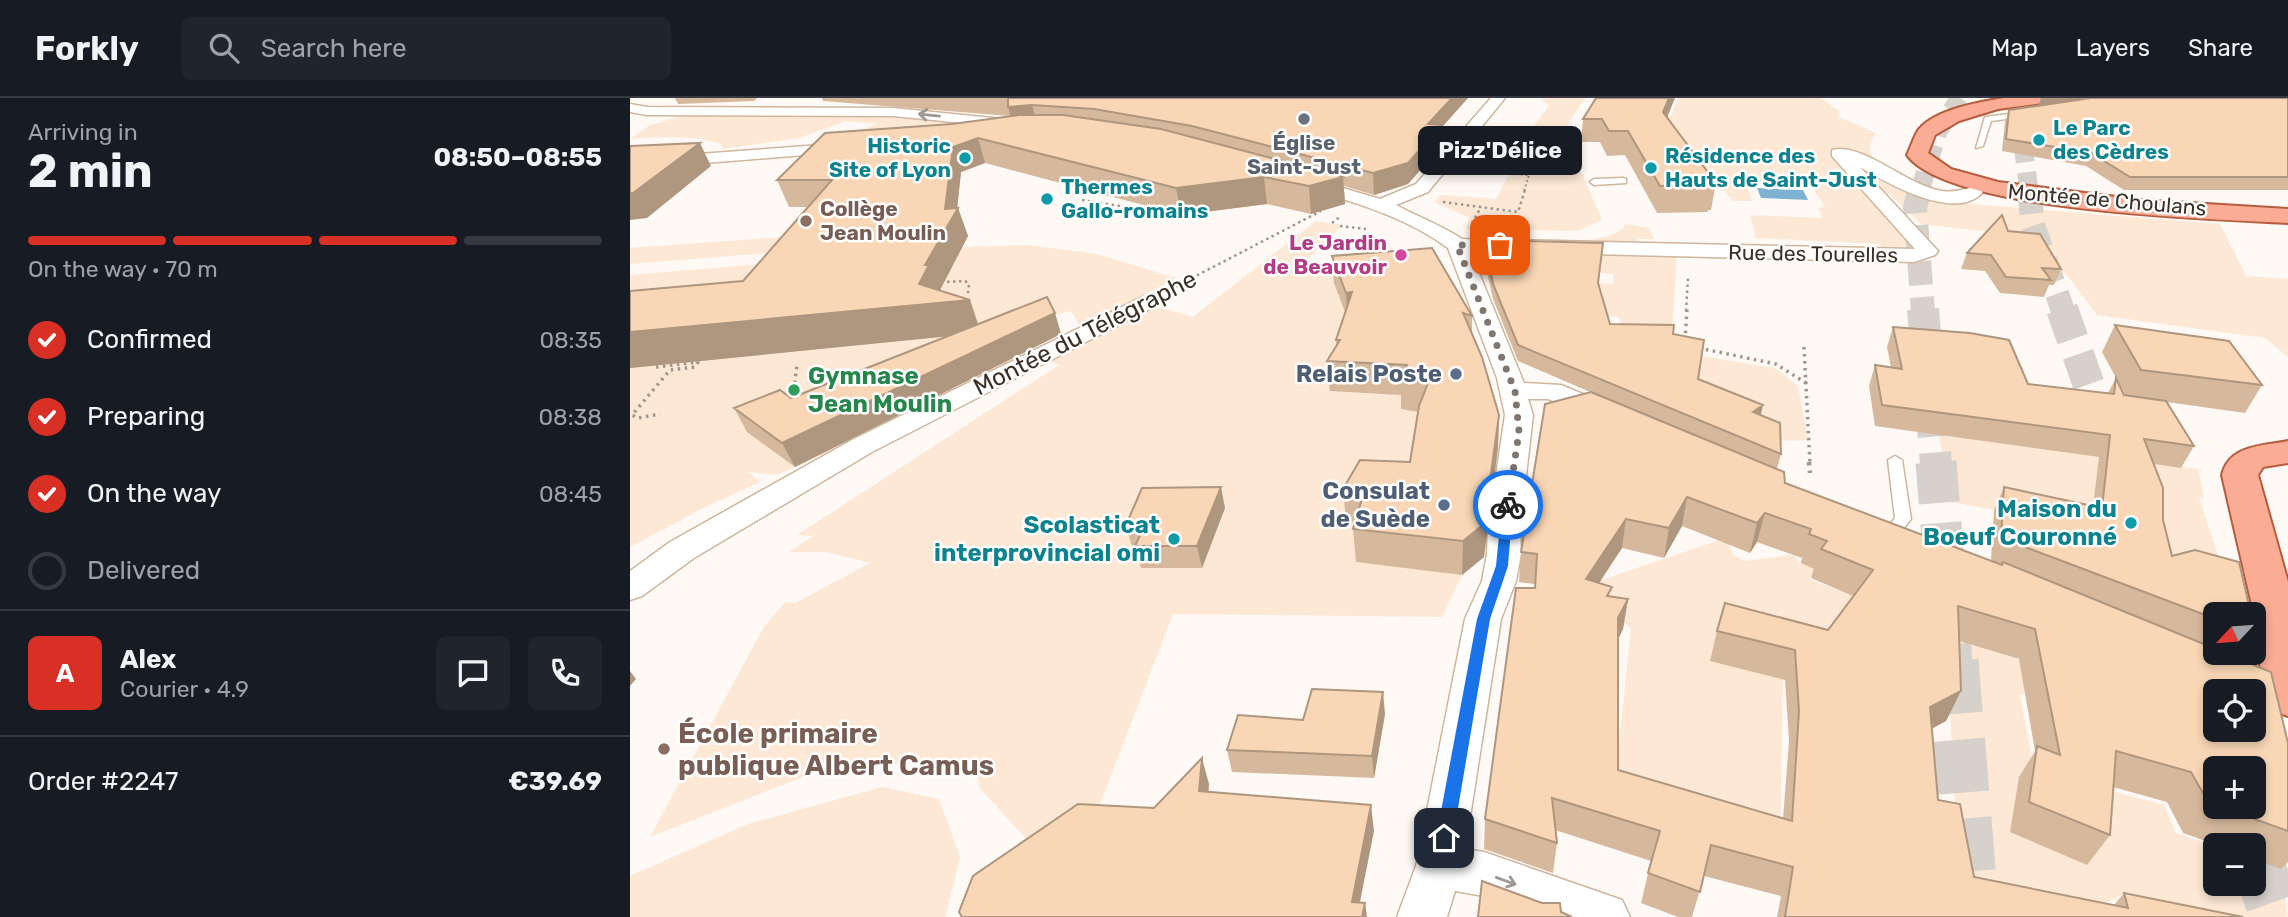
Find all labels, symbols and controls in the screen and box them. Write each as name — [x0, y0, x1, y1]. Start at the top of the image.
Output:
search box — [181, 17, 671, 80]
text: Forkly — [35, 29, 139, 68]
icon: search — [205, 29, 243, 67]
text: Search here — [261, 33, 407, 64]
text: Map — [1991, 34, 2038, 62]
text: Layers — [2076, 34, 2150, 62]
text: Share — [2188, 34, 2253, 62]
one-way arrow — [919, 108, 941, 121]
marker: Église Saint-Just — [1296, 111, 1312, 127]
place label: Le Parc des Cèdres — [2053, 115, 2169, 164]
text: Arriving in — [28, 118, 138, 146]
callout: Pizz'Délice — [1418, 126, 1582, 175]
place label: Église Saint-Just — [1247, 130, 1361, 179]
marker: Le Parc des Cèdres — [2031, 132, 2047, 148]
place label: Historic Site of Lyon — [829, 133, 951, 182]
text: Pizz'Délice — [1438, 136, 1562, 164]
text: 08:50–08:55 — [433, 142, 602, 173]
place label: Résidence des Hauts de Saint-Just — [1665, 143, 1877, 192]
text: 2 min — [28, 144, 153, 199]
marker: Historic Site of Lyon — [957, 150, 973, 166]
marker: Résidence des Hauts de Saint-Just — [1643, 160, 1659, 176]
place label: Thermes Gallo-romains — [1061, 174, 1208, 223]
street label: Montée de Choulans — [2007, 178, 2207, 221]
marker: Thermes Gallo-romains — [1039, 191, 1055, 207]
place label: Collège Jean Moulin — [820, 196, 946, 245]
marker: Collège Jean Moulin — [798, 213, 814, 229]
pin — [1470, 215, 1530, 275]
icon: bag — [1481, 226, 1519, 264]
place label: Le Jardin de Beauvoir — [1263, 230, 1387, 279]
street label: Rue des Tourelles — [1728, 240, 1898, 267]
marker: Le Jardin de Beauvoir — [1393, 247, 1409, 263]
text: On the way · 70 m — [28, 255, 218, 283]
street label: Montée du Télégraphe — [969, 265, 1201, 401]
icon: check — [28, 321, 66, 359]
text: Confirmed — [87, 324, 212, 355]
text: 08:35 — [539, 326, 602, 354]
place label: Relais Poste — [1296, 360, 1442, 388]
place label: Gymnase Jean Moulin — [808, 362, 952, 418]
marker: Relais Poste — [1448, 366, 1464, 382]
marker: Gymnase Jean Moulin — [786, 382, 802, 398]
icon: check — [28, 398, 66, 436]
text: Preparing — [87, 401, 205, 432]
text: 08:38 — [538, 403, 602, 431]
courier — [1473, 470, 1543, 540]
icon: check — [28, 475, 66, 513]
place label: Consulat de Suède — [1321, 477, 1430, 533]
text: On the way — [87, 478, 221, 509]
text: 08:45 — [539, 480, 602, 508]
icon: bike — [1489, 486, 1527, 524]
place label: Maison du Boeuf Couronné — [1923, 495, 2117, 551]
marker: Consulat de Suède — [1436, 497, 1452, 513]
place label: Scolasticat interprovincial omi — [934, 511, 1160, 567]
marker: Maison du Boeuf Couronné — [2123, 515, 2139, 531]
marker: Scolasticat interprovincial omi — [1166, 531, 1182, 547]
text: Delivered — [87, 555, 200, 586]
north arrow — [2203, 602, 2266, 665]
map controls — [2203, 602, 2266, 896]
button: chat — [436, 636, 510, 710]
button: phone — [528, 636, 602, 710]
text: Alex — [120, 644, 176, 675]
text: A — [56, 658, 74, 689]
text: Courier · 4.9 — [120, 675, 249, 703]
button: locate — [2203, 679, 2266, 742]
place label: École primaire publique Albert Camus — [678, 717, 994, 782]
marker: École primaire publique Albert Camus — [656, 741, 672, 757]
button: + — [2203, 756, 2266, 819]
text: Order #2247 — [28, 766, 178, 797]
text: €39.69 — [508, 766, 602, 797]
pin — [1414, 808, 1474, 868]
icon: home — [1425, 819, 1463, 857]
button: − — [2203, 833, 2266, 896]
one-way arrow — [1494, 876, 1516, 889]

